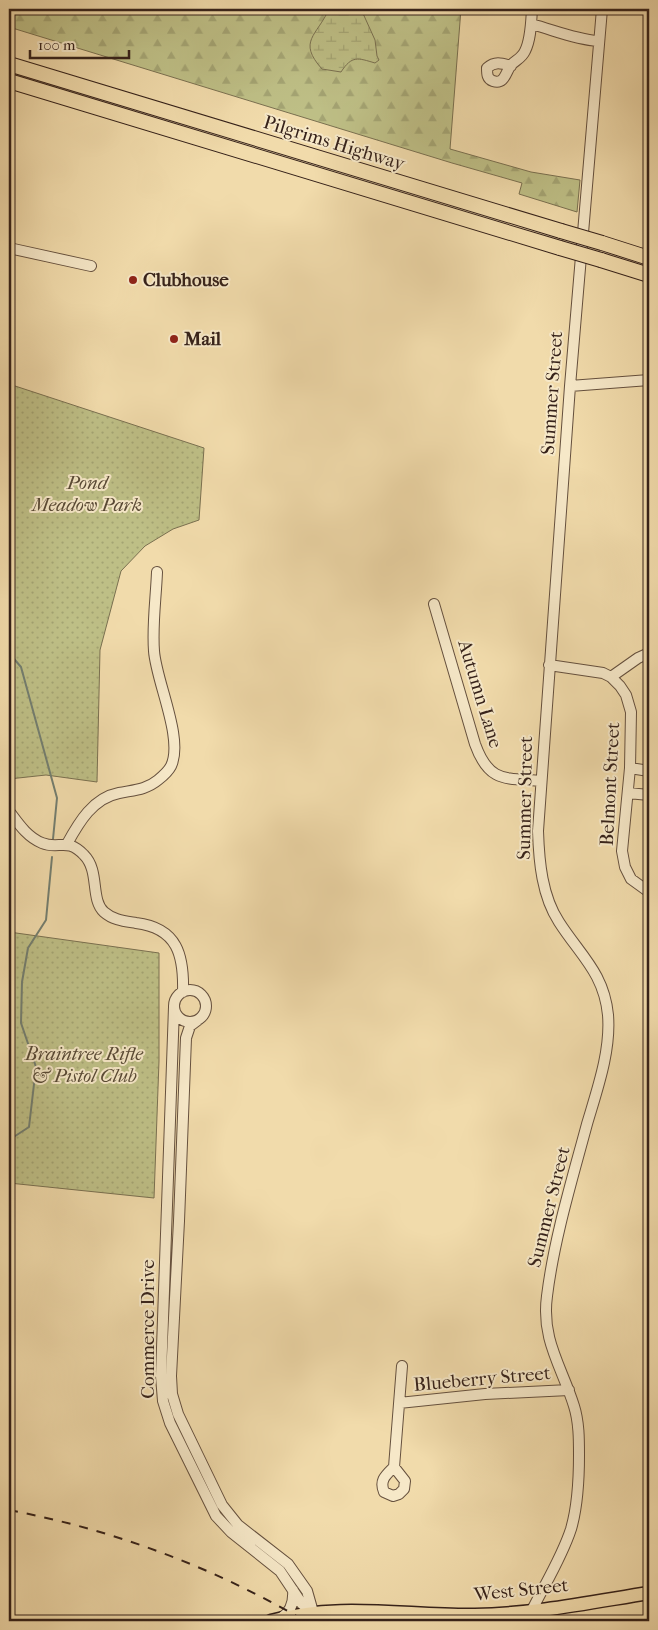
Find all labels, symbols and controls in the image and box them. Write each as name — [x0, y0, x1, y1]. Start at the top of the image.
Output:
scale bar — [30, 28, 129, 60]
text: 100 m — [38, 36, 76, 54]
street label: Pilgrims Highway — [261, 111, 408, 175]
place label: Clubhouse — [143, 269, 229, 291]
marker: Clubhouse — [127, 274, 139, 286]
place label: Mail — [183, 328, 222, 350]
street label: Summer Street — [537, 330, 567, 455]
marker: Mail — [168, 333, 180, 345]
park label: Pond Meadow Park — [30, 472, 142, 516]
street label: Autumn Lane — [453, 636, 507, 751]
street label: Belmont Street — [596, 721, 624, 847]
street label: Summer Street — [513, 736, 537, 860]
park label: Braintree Rifle & Pistol Club — [24, 1043, 144, 1087]
street label: Summer Street — [523, 1144, 575, 1270]
street label: Commerce Drive — [137, 1259, 159, 1399]
street label: Blueberry Street — [413, 1362, 552, 1396]
street label: West Street — [472, 1574, 570, 1606]

